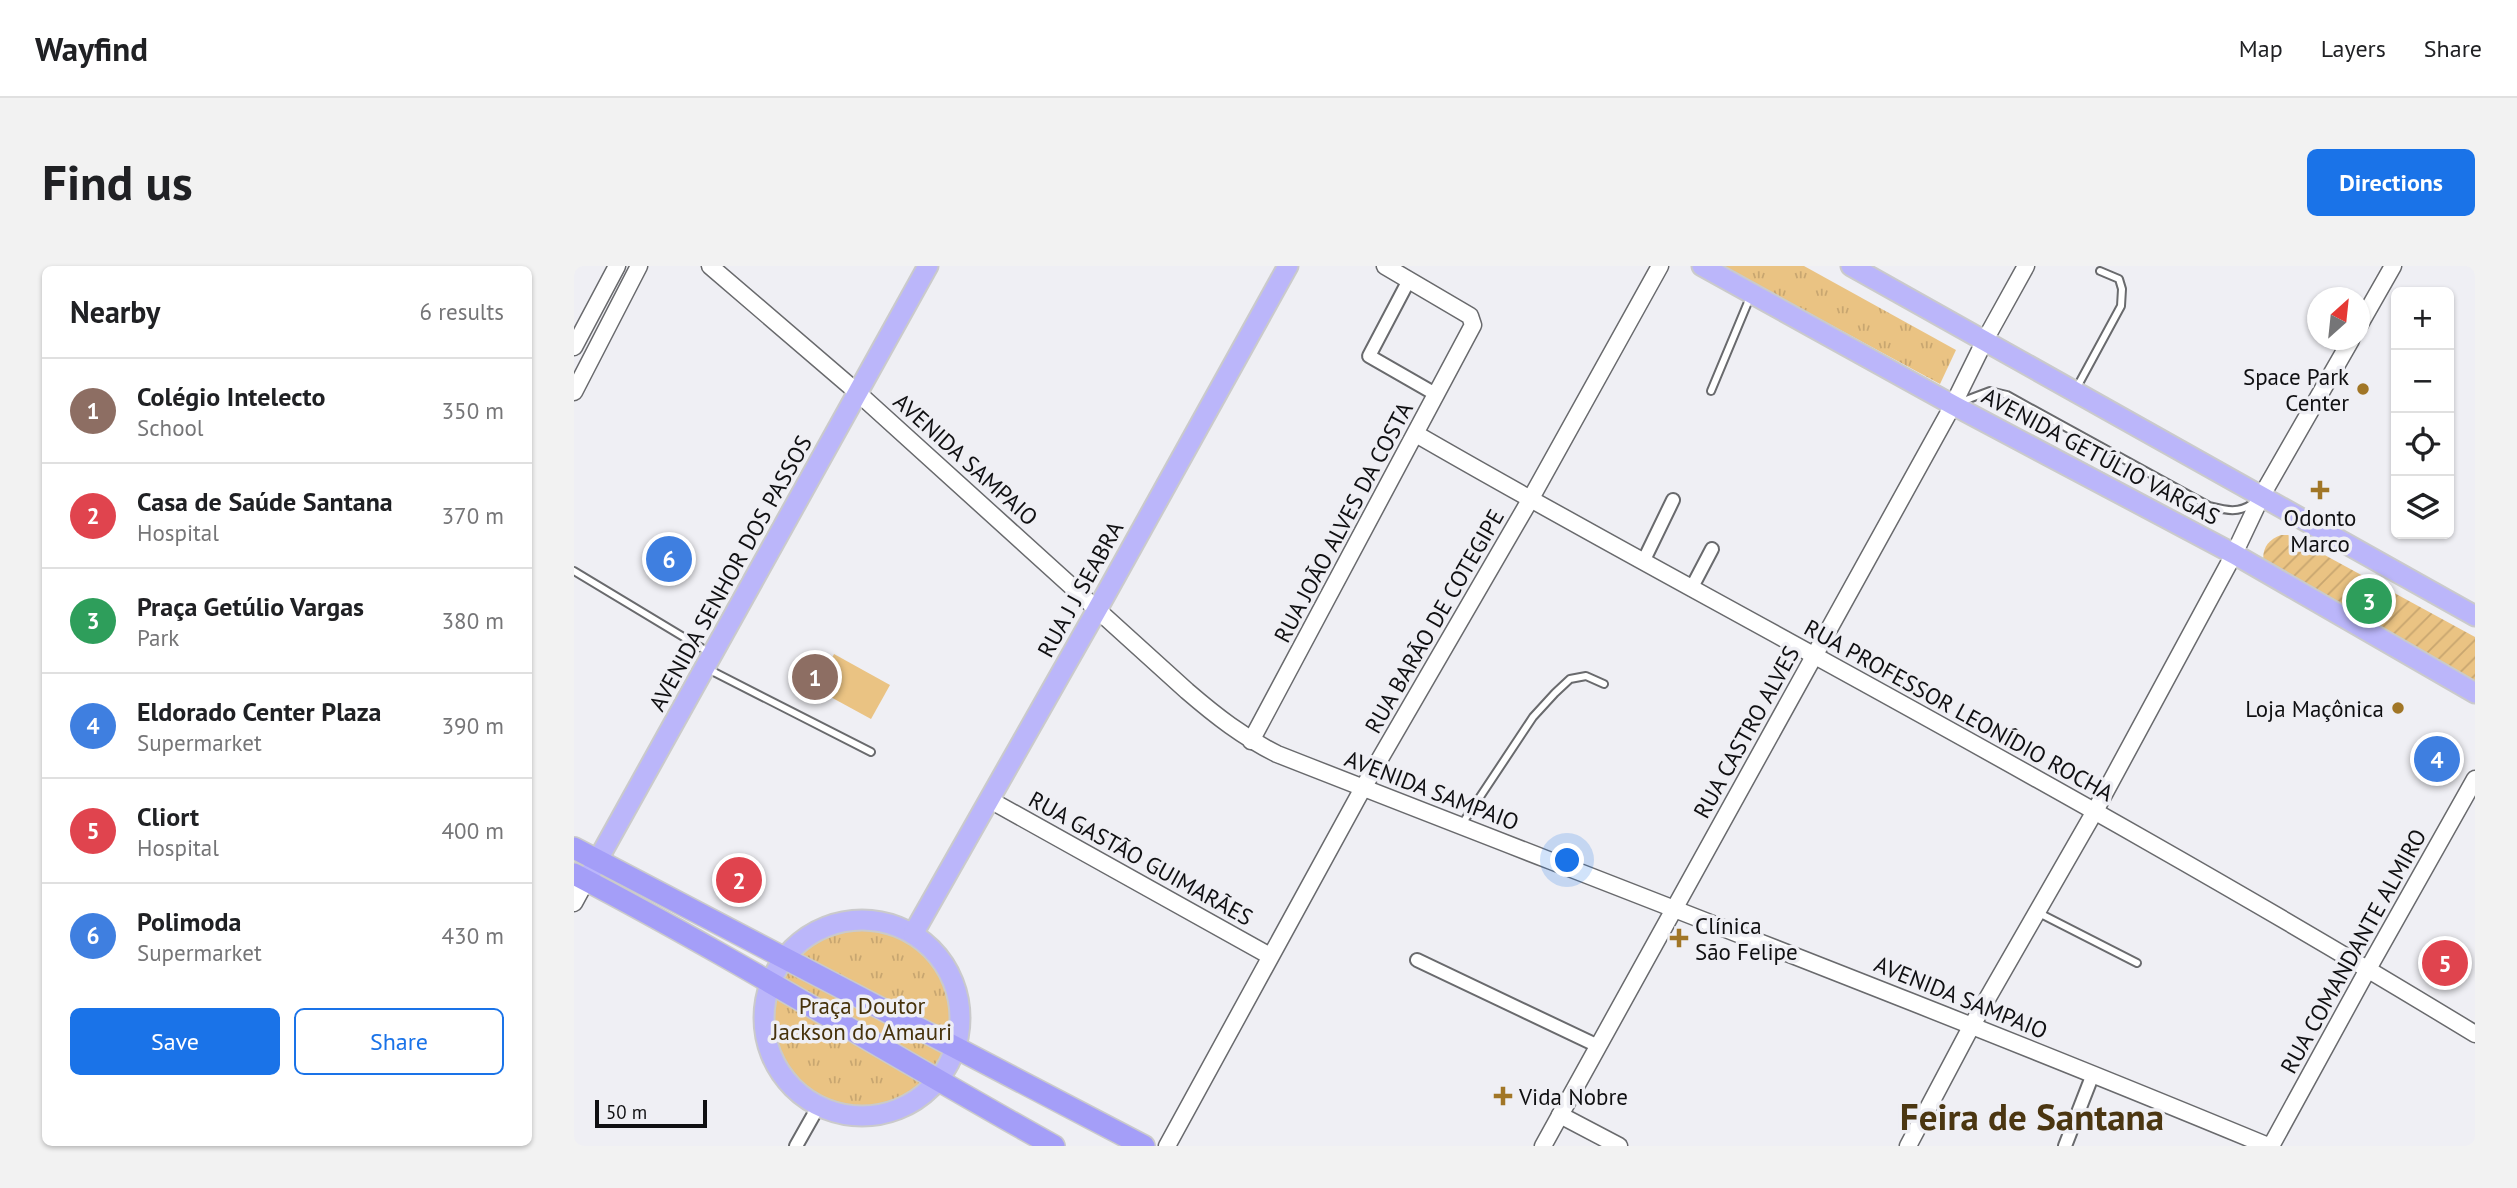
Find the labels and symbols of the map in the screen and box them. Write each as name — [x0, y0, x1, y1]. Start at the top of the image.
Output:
north arrow — [2307, 287, 2370, 350]
place label: Space Park Center — [2243, 362, 2349, 417]
street label: AVENIDA GETÚLIO VARGAS — [1977, 381, 2225, 531]
marker: Space Park Center — [2355, 381, 2371, 397]
street label: AVENIDA SAMPAIO — [888, 387, 1044, 531]
street label: RUA JOÃO ALVES DA COSTA — [1267, 396, 1419, 647]
street label: AVENIDA SENHOR DOS PASSOS — [642, 430, 818, 716]
marker: Odonto Marco — [2310, 480, 2330, 500]
place label: Odonto Marco — [2284, 503, 2356, 558]
street label: RUA BARÃO DE COTEGIPE — [1358, 504, 1510, 738]
street label: RUA J J SEABRA — [1031, 515, 1130, 662]
pin: 6 — [646, 533, 692, 585]
pin: 3 — [2346, 575, 2392, 627]
street label: RUA PROFESSOR LEONÍDIO ROCHA — [1799, 613, 2119, 808]
street label: RUA CASTRO ALVES — [1687, 641, 1805, 823]
pin: 1 — [792, 651, 838, 703]
place label: Loja Maçônica — [2245, 694, 2384, 723]
marker: Loja Maçônica — [2390, 700, 2406, 716]
pin: 4 — [2414, 733, 2460, 785]
street label: AVENIDA SAMPAIO — [1341, 743, 1523, 837]
street label: RUA GASTÃO GUIMARÃES — [1024, 784, 1258, 932]
street label: RUA COMANDANTE ALMIRO — [2274, 824, 2432, 1078]
your location — [1550, 843, 1584, 877]
pin: 2 — [716, 854, 762, 906]
place label: Clínica São Felipe — [1695, 911, 1798, 966]
marker: Clínica São Felipe — [1669, 928, 1689, 948]
pin: 5 — [2422, 937, 2468, 989]
street label: AVENIDA SAMPAIO — [1870, 949, 2052, 1045]
park label: Praça Doutor Jackson do Amauri — [771, 991, 952, 1046]
place label: Vida Nobre — [1518, 1082, 1628, 1111]
marker: Vida Nobre — [1493, 1086, 1513, 1106]
district label: Feira de Santana — [1900, 1092, 2164, 1140]
scale bar — [595, 1097, 707, 1129]

